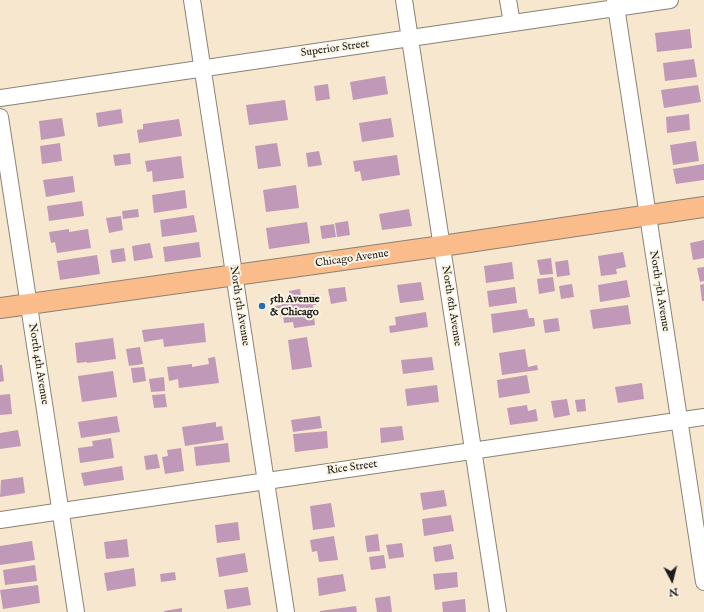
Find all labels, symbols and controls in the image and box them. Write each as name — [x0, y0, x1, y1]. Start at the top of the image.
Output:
street label: Superior Street — [300, 38, 370, 60]
street label: Chicago Avenue — [314, 247, 390, 271]
street label: North 7th Avenue — [646, 249, 672, 333]
street label: North 5th Avenue — [226, 265, 252, 347]
street label: North 6th Avenue — [438, 265, 464, 347]
place label: 5th Avenue & Chicago — [270, 293, 320, 319]
marker: 5th Avenue & Chicago — [257, 301, 267, 311]
street label: North 4th Avenue — [25, 322, 51, 406]
street label: Rice Street — [326, 458, 378, 478]
north arrow — [652, 560, 692, 600]
text: N — [668, 584, 679, 599]

